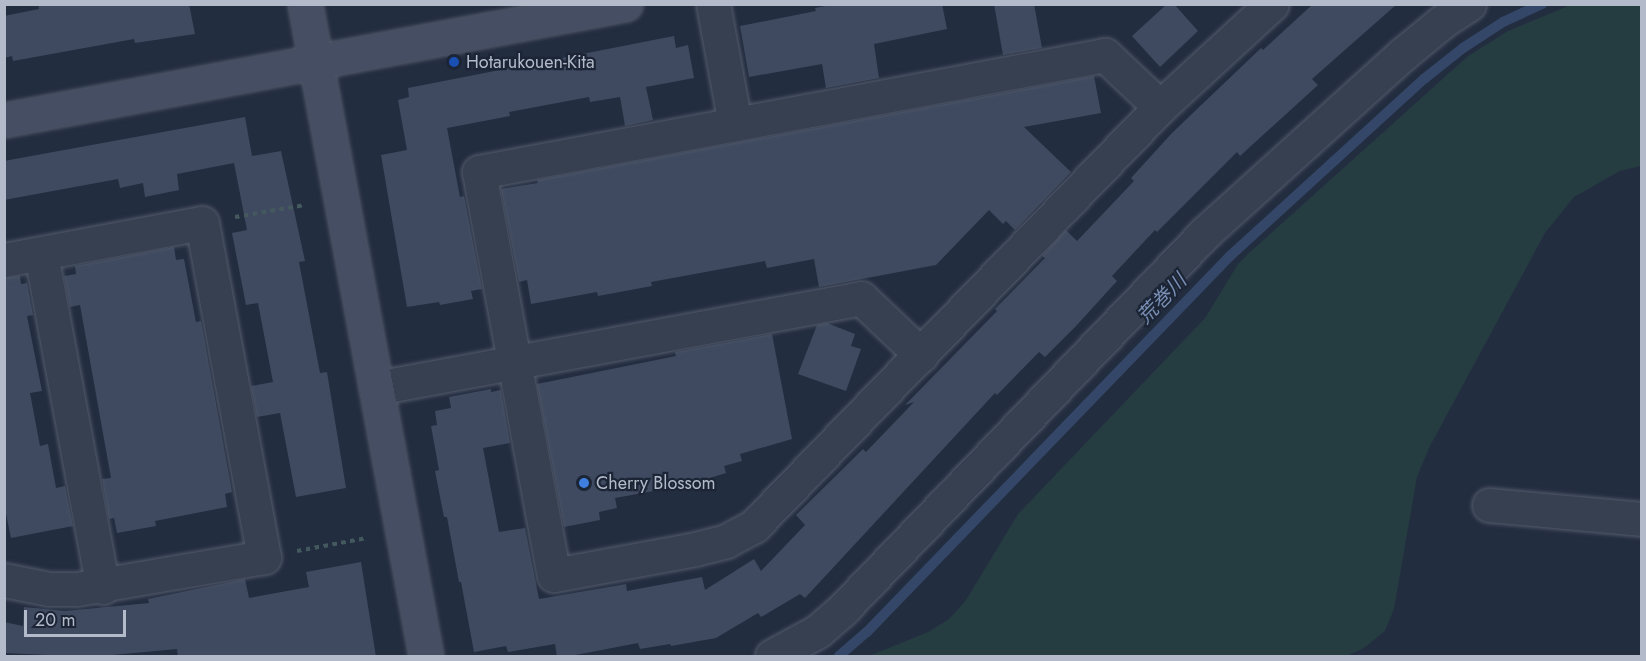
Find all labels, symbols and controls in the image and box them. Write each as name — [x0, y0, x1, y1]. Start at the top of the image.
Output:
place label: Hotarukouen-Kita — [466, 51, 595, 73]
marker: Hotarukouen-Kita — [447, 55, 461, 69]
water label: 荒巻川 — [1133, 269, 1191, 329]
place label: Cherry Blossom — [596, 472, 716, 494]
marker: Cherry Blossom — [577, 476, 591, 490]
scale bar — [27, 598, 129, 636]
text: 20 m — [35, 607, 75, 633]

